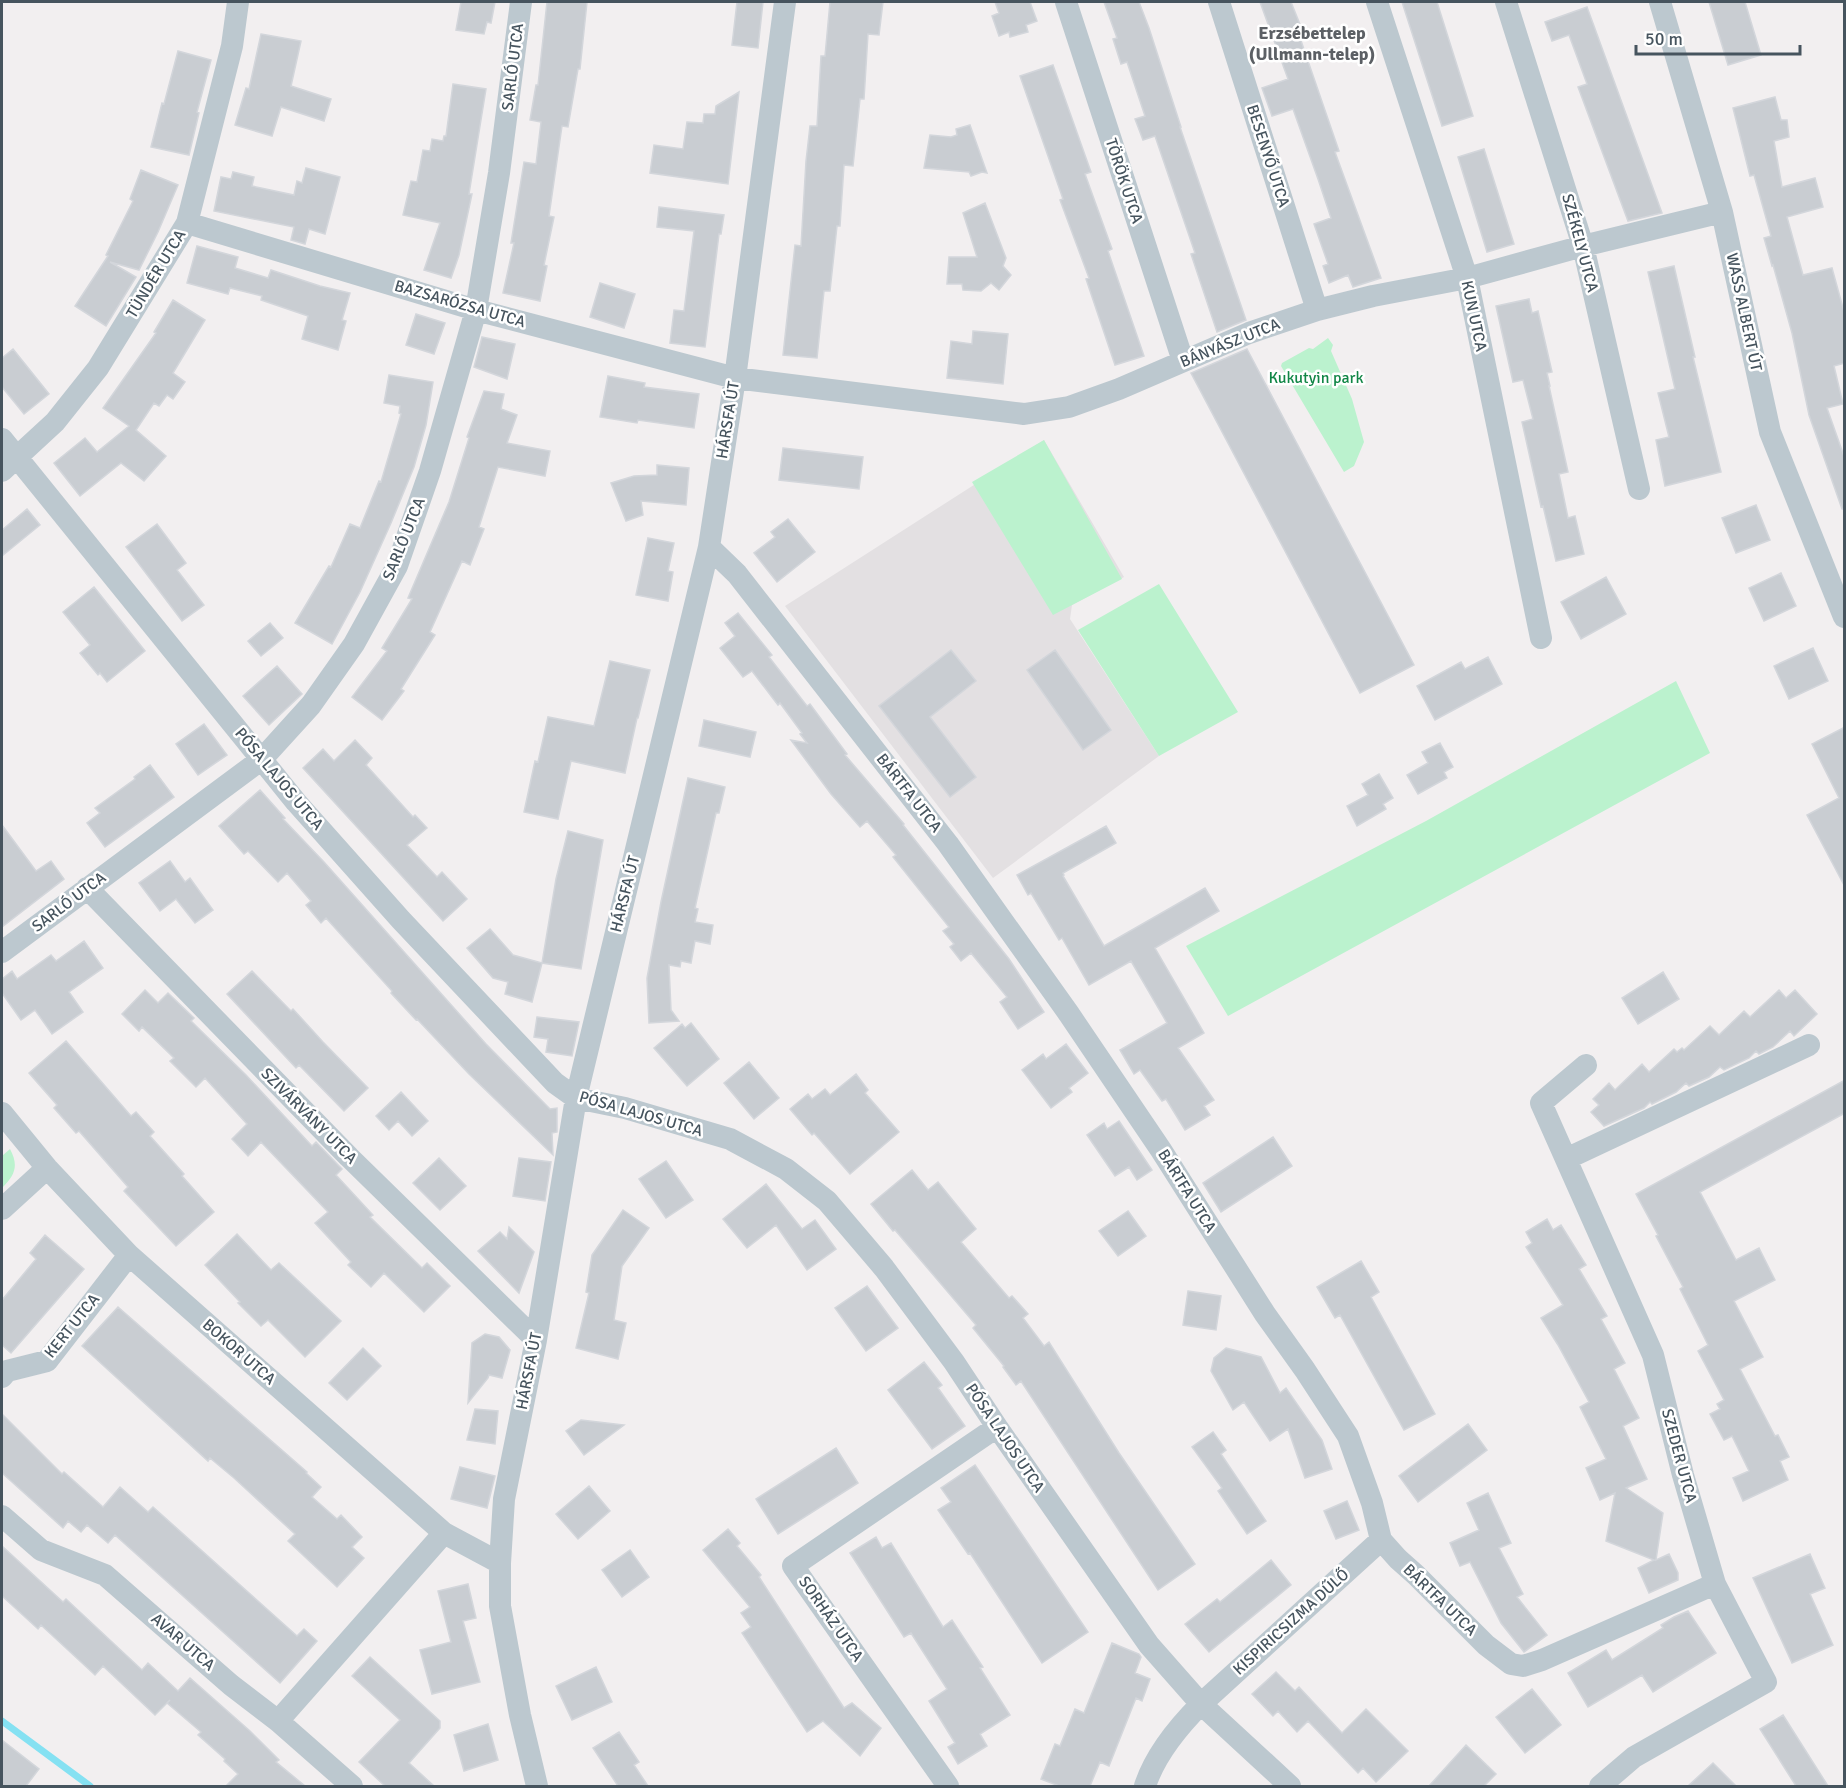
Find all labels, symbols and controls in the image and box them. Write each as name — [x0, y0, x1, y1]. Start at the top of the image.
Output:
scale bar — [1636, 18, 1800, 56]
street label: SARLÓ UTCA — [498, 22, 528, 112]
district label: Erzsébettelep (Ullmann-telep) — [1249, 22, 1375, 65]
text: 50 m — [1645, 28, 1683, 50]
street label: BESENYŐ UTCA — [1242, 102, 1294, 210]
street label: TÖRÖK UTCA — [1101, 136, 1147, 226]
street label: SZÉKELY UTCA — [1557, 192, 1603, 295]
street label: TÜNDÉR UTCA — [122, 226, 190, 322]
street label: WASS ALBERT ÚT — [1722, 251, 1766, 373]
street label: BAZSARÓZSA UTCA — [392, 276, 528, 332]
street label: KUN UTCA — [1457, 279, 1491, 354]
street label: BÁNYÁSZ UTCA — [1177, 314, 1283, 372]
park label: Kukutyin park — [1269, 368, 1363, 388]
street label: HÁRSFA ÚT — [712, 380, 744, 460]
street label: SARLÓ UTCA — [378, 494, 430, 583]
street label: PÓSA LAJOS UTCA — [230, 724, 328, 834]
street label: BÁRTFA UTCA — [872, 749, 946, 837]
street label: HÁRSFA ÚT — [606, 853, 644, 934]
street label: SARLÓ UTCA — [28, 867, 110, 936]
street label: SZIVÁRVÁNY UTCA — [257, 1064, 361, 1168]
street label: PÓSA LAJOS UTCA — [577, 1087, 705, 1141]
street label: BÁRTFA UTCA — [1153, 1145, 1221, 1237]
street label: KERT UTCA — [40, 1290, 104, 1362]
street label: BOKOR UTCA — [198, 1315, 280, 1389]
street label: HÁRSFA ÚT — [512, 1331, 546, 1411]
street label: PÓSA LAJOS UTCA — [961, 1379, 1049, 1497]
street label: SZEDER UTCA — [1657, 1407, 1701, 1506]
street label: BÁRTFA UTCA — [1399, 1560, 1481, 1640]
street label: KISPIRICSIZMA DŰLŐ — [1229, 1565, 1353, 1679]
street label: SORHÁZ UTCA — [794, 1572, 868, 1666]
street label: AVAR UTCA — [147, 1609, 219, 1675]

